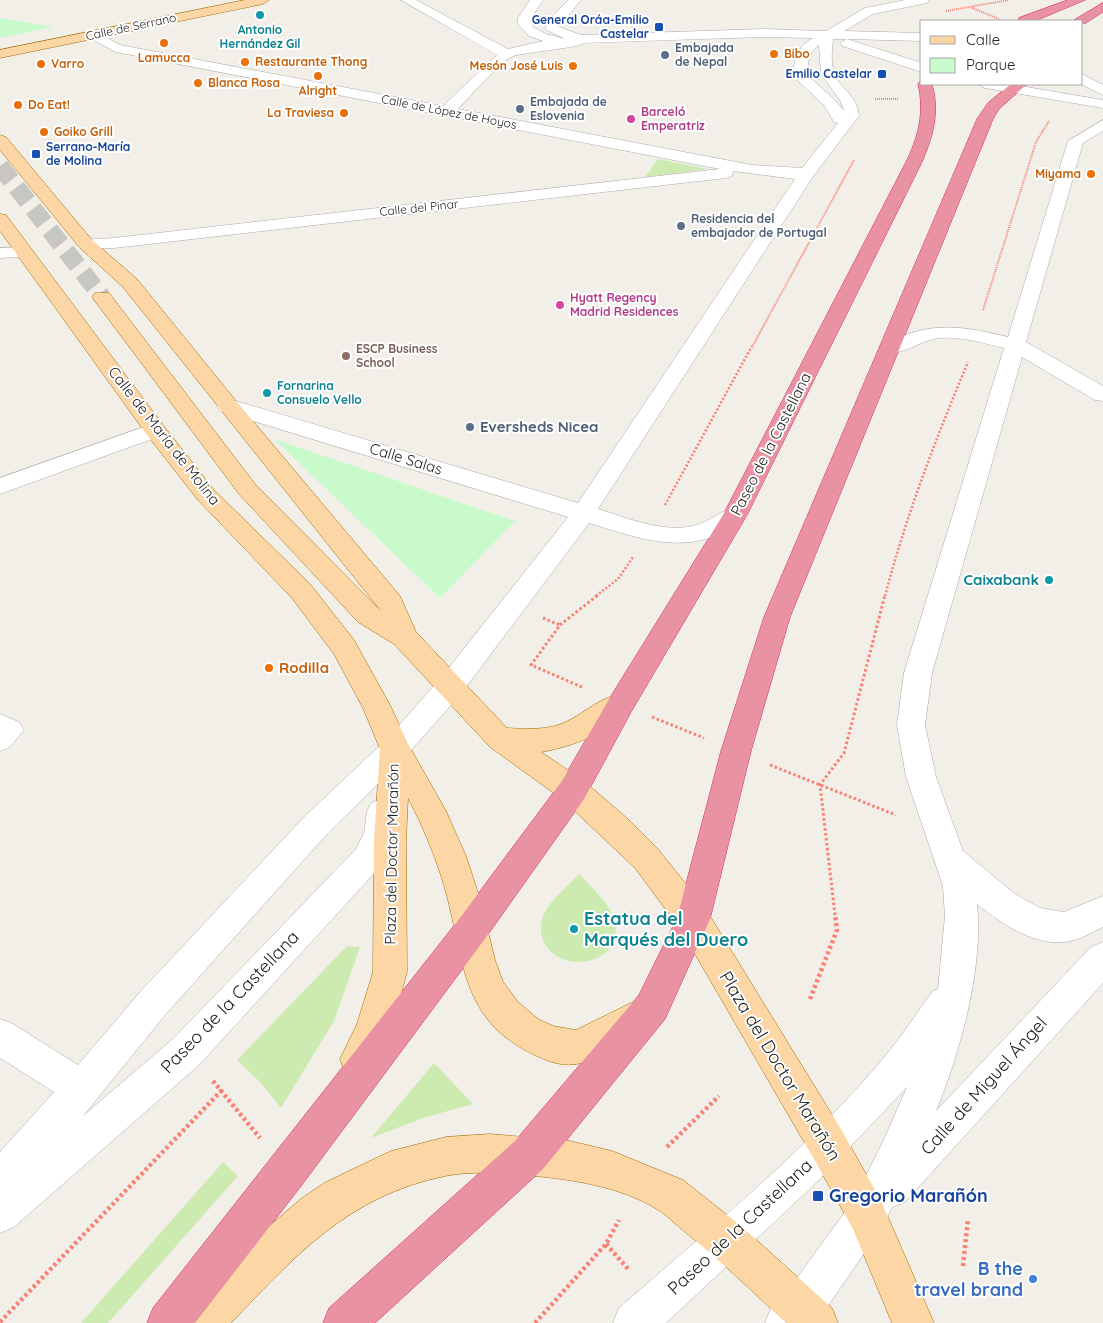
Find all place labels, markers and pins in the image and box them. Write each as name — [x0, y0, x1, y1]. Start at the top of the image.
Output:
marker: Antonio Hernández Gil — [254, 9, 266, 21]
place label: General Oráa-Emilio Castelar — [532, 12, 650, 41]
marker: General Oráa-Emilio Castelar — [653, 21, 665, 33]
place label: Antonio Hernández Gil — [220, 22, 300, 51]
marker: Lamucca — [158, 37, 170, 49]
place label: Embajada de Nepal — [675, 40, 734, 69]
place label: Bibo — [784, 46, 810, 61]
marker: Bibo — [768, 48, 780, 60]
marker: Embajada de Nepal — [659, 49, 671, 61]
place label: Lamucca — [138, 50, 190, 65]
place label: Restaurante Thong — [255, 54, 367, 69]
place label: Varro — [51, 56, 85, 71]
marker: Restaurante Thong — [239, 56, 251, 68]
marker: Varro — [35, 58, 47, 70]
place label: Mesón José Luis — [470, 58, 563, 73]
marker: Mesón José Luis — [567, 60, 579, 72]
place label: Emilio Castelar — [786, 66, 872, 81]
marker: Emilio Castelar — [876, 68, 888, 80]
marker: Alright — [312, 70, 324, 82]
place label: Blanca Rosa — [208, 75, 280, 90]
marker: Blanca Rosa — [192, 77, 204, 89]
place label: Alright — [299, 83, 337, 98]
place label: Embajada de Eslovenia — [530, 94, 607, 123]
place label: Do Eat! — [28, 97, 70, 112]
marker: Do Eat! — [12, 99, 24, 111]
marker: Embajada de Eslovenia — [514, 103, 526, 115]
place label: Barceló Emperatriz — [641, 104, 705, 133]
place label: La Traviesa — [267, 105, 334, 120]
marker: La Traviesa — [338, 107, 350, 119]
marker: Barceló Emperatriz — [625, 113, 637, 125]
place label: Goiko Grill — [54, 124, 113, 139]
marker: Goiko Grill — [38, 126, 50, 138]
place label: Serrano-María de Molina — [46, 139, 130, 168]
marker: Serrano-María de Molina — [30, 148, 42, 160]
place label: Miyama — [1035, 166, 1081, 181]
marker: Miyama — [1085, 168, 1097, 180]
place label: Residencia del embajador de Portugal — [691, 211, 827, 240]
marker: Residencia del embajador de Portugal — [675, 220, 687, 232]
place label: Hyatt Regency Madrid Residences — [570, 290, 679, 319]
marker: Hyatt Regency Madrid Residences — [554, 299, 566, 311]
place label: ESCP Business School — [356, 341, 438, 370]
marker: ESCP Business School — [340, 350, 352, 362]
place label: Fornarina Consuelo Vello — [277, 378, 362, 407]
marker: Fornarina Consuelo Vello — [261, 387, 273, 399]
place label: Eversheds Nicea — [480, 417, 599, 436]
marker: Eversheds Nicea — [464, 421, 476, 433]
place label: Caixabank — [964, 570, 1039, 589]
marker: Caixabank — [1043, 574, 1055, 586]
place label: Rodilla — [279, 658, 329, 677]
marker: Rodilla — [263, 662, 275, 674]
place label: Estatua del Marqués del Duero — [584, 907, 748, 951]
marker: Estatua del Marqués del Duero — [568, 923, 580, 935]
place label: Gregorio Marañón — [829, 1184, 988, 1207]
marker: Gregorio Marañón — [811, 1189, 825, 1203]
place label: B the travel brand — [914, 1257, 1023, 1301]
marker: B the travel brand — [1027, 1273, 1039, 1285]

